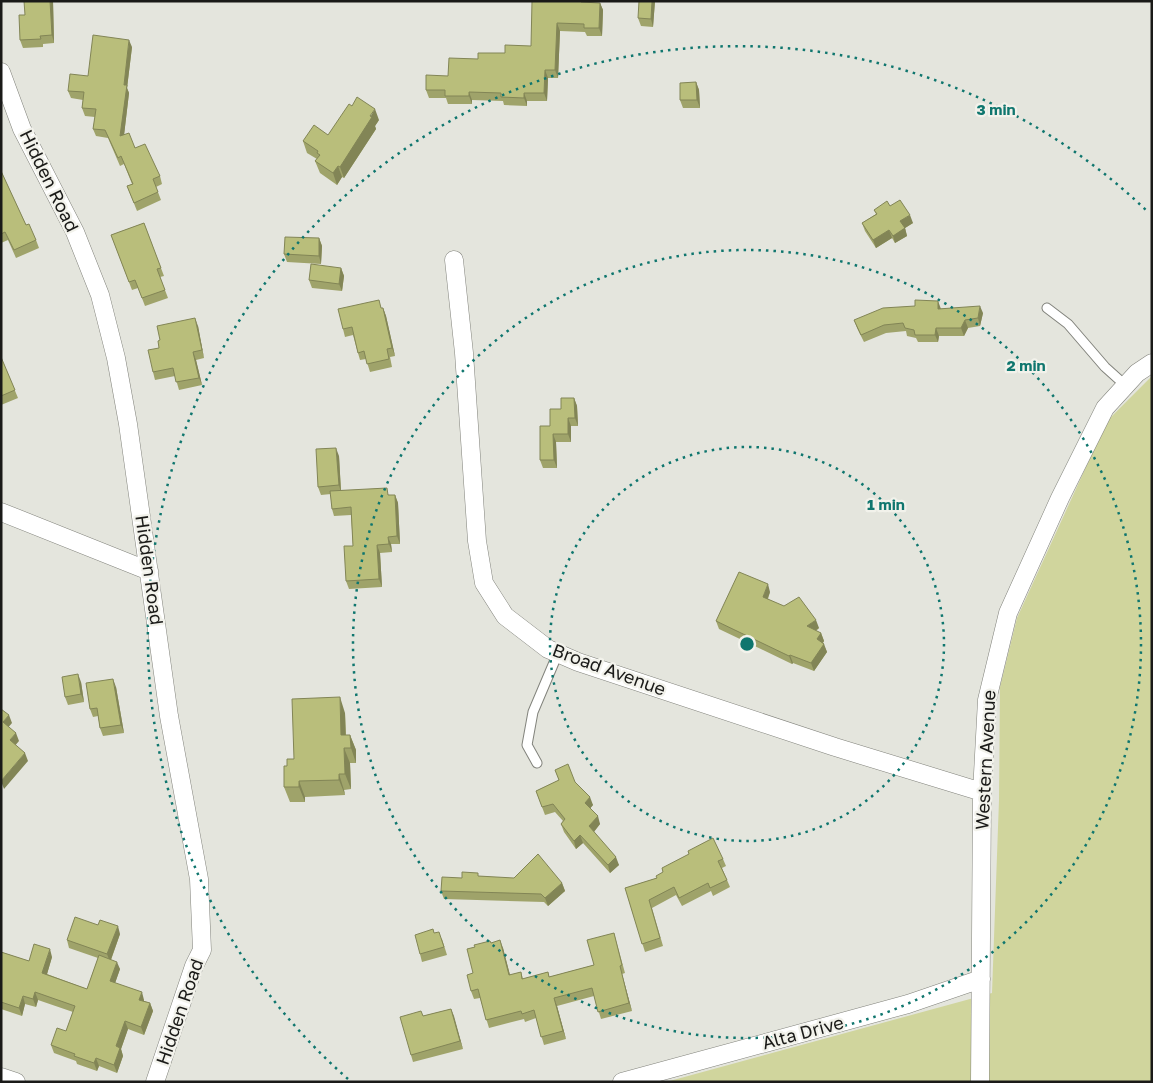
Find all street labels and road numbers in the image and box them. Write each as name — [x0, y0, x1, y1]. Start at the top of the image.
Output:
street label: Hidden Road — [16, 126, 84, 235]
street label: Hidden Road — [131, 513, 169, 626]
street label: Broad Avenue — [550, 638, 669, 700]
street label: Western Avenue — [970, 689, 1000, 831]
street label: Hidden Road — [151, 956, 207, 1068]
street label: Alta Drive — [760, 1011, 846, 1053]

